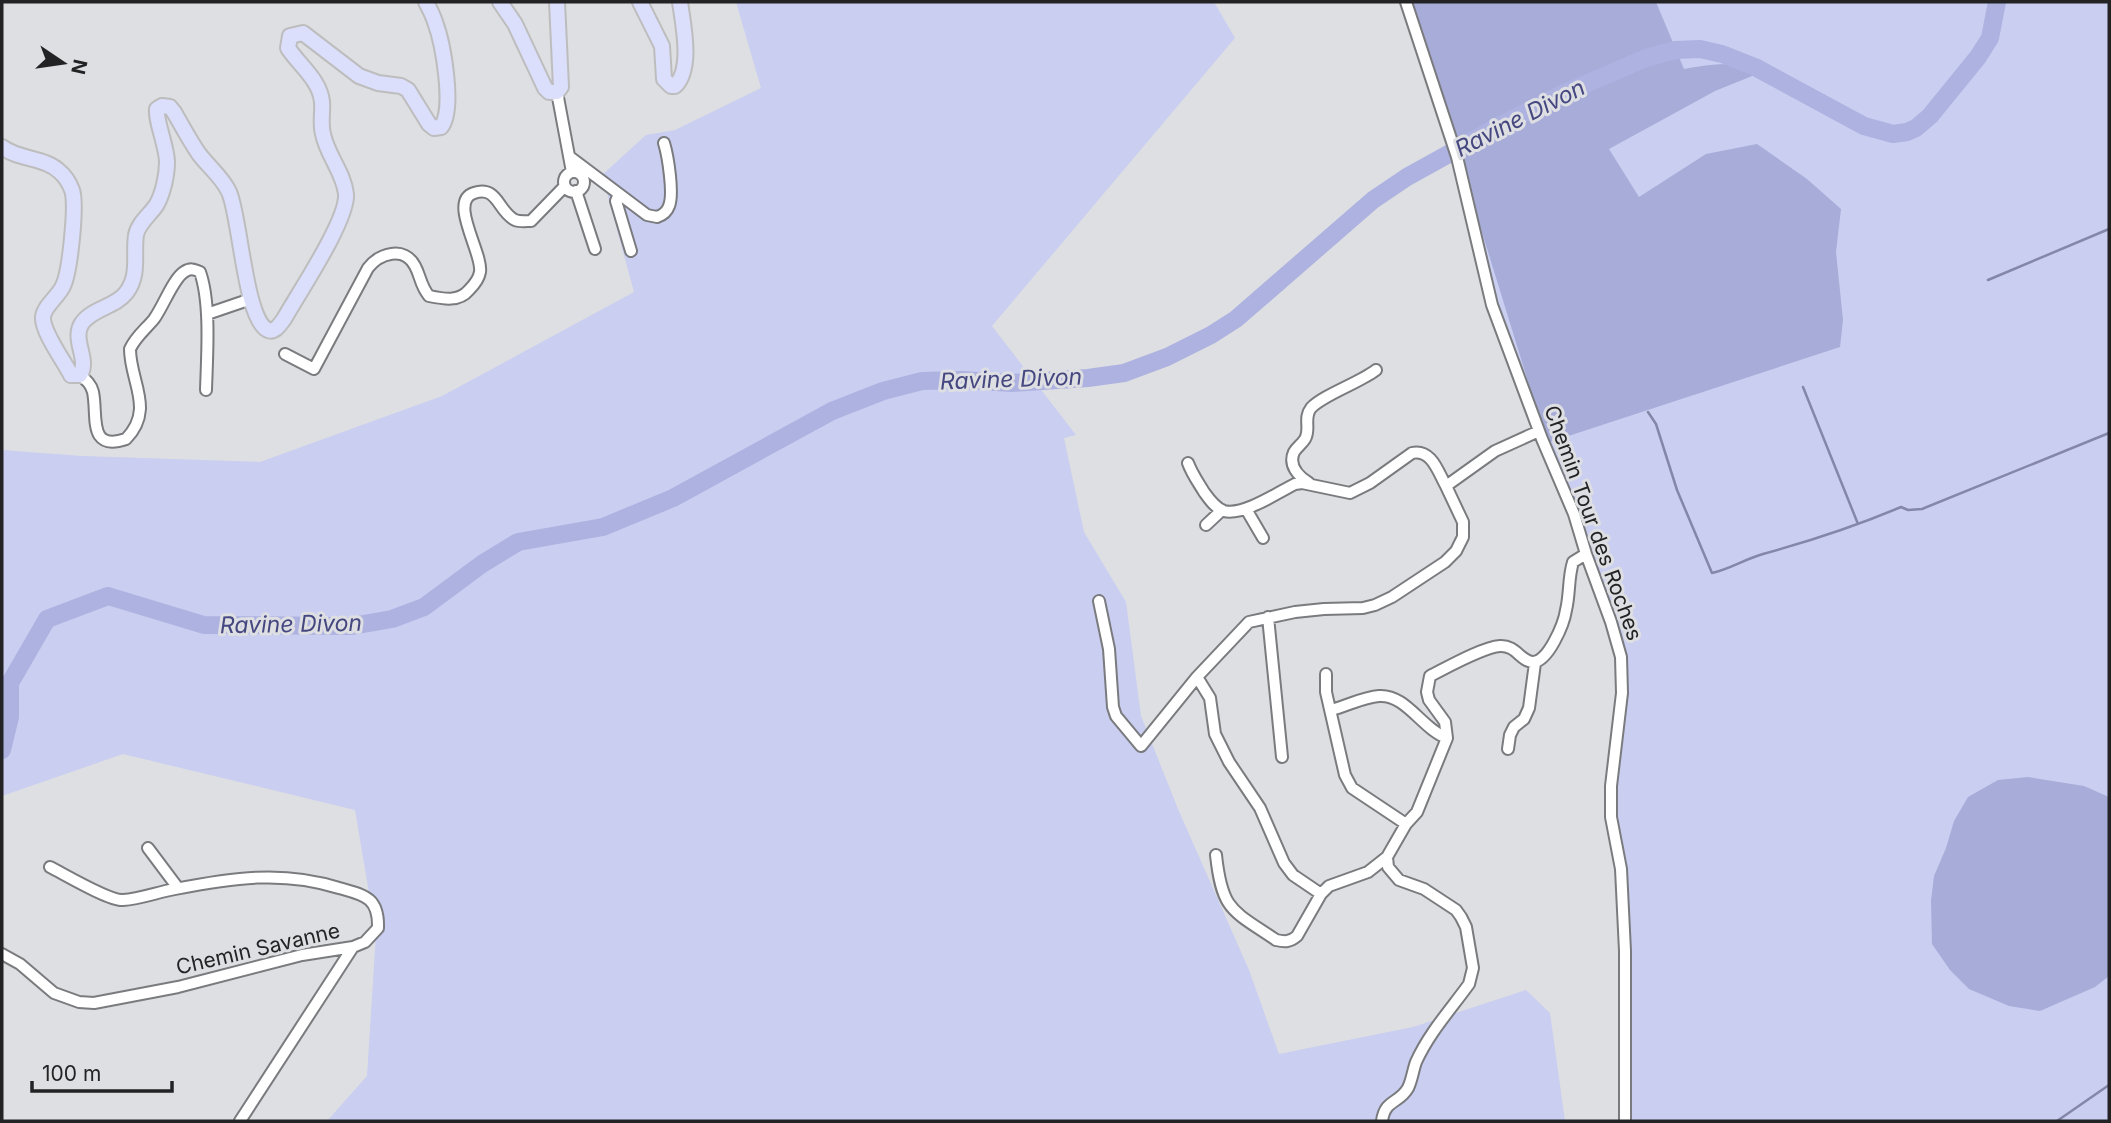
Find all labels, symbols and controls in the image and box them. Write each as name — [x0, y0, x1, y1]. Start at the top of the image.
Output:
north arrow — [28, 28, 98, 98]
text: N — [66, 57, 92, 76]
water label: Ravine Divon — [1450, 73, 1590, 163]
water label: Ravine Divon — [939, 363, 1083, 395]
street label: Chemin Tour des Roches — [1539, 402, 1648, 644]
water label: Ravine Divon — [220, 609, 362, 639]
street label: Chemin Savanne — [174, 918, 342, 980]
scale bar — [32, 1050, 172, 1094]
text: 100 m — [42, 1061, 101, 1086]

